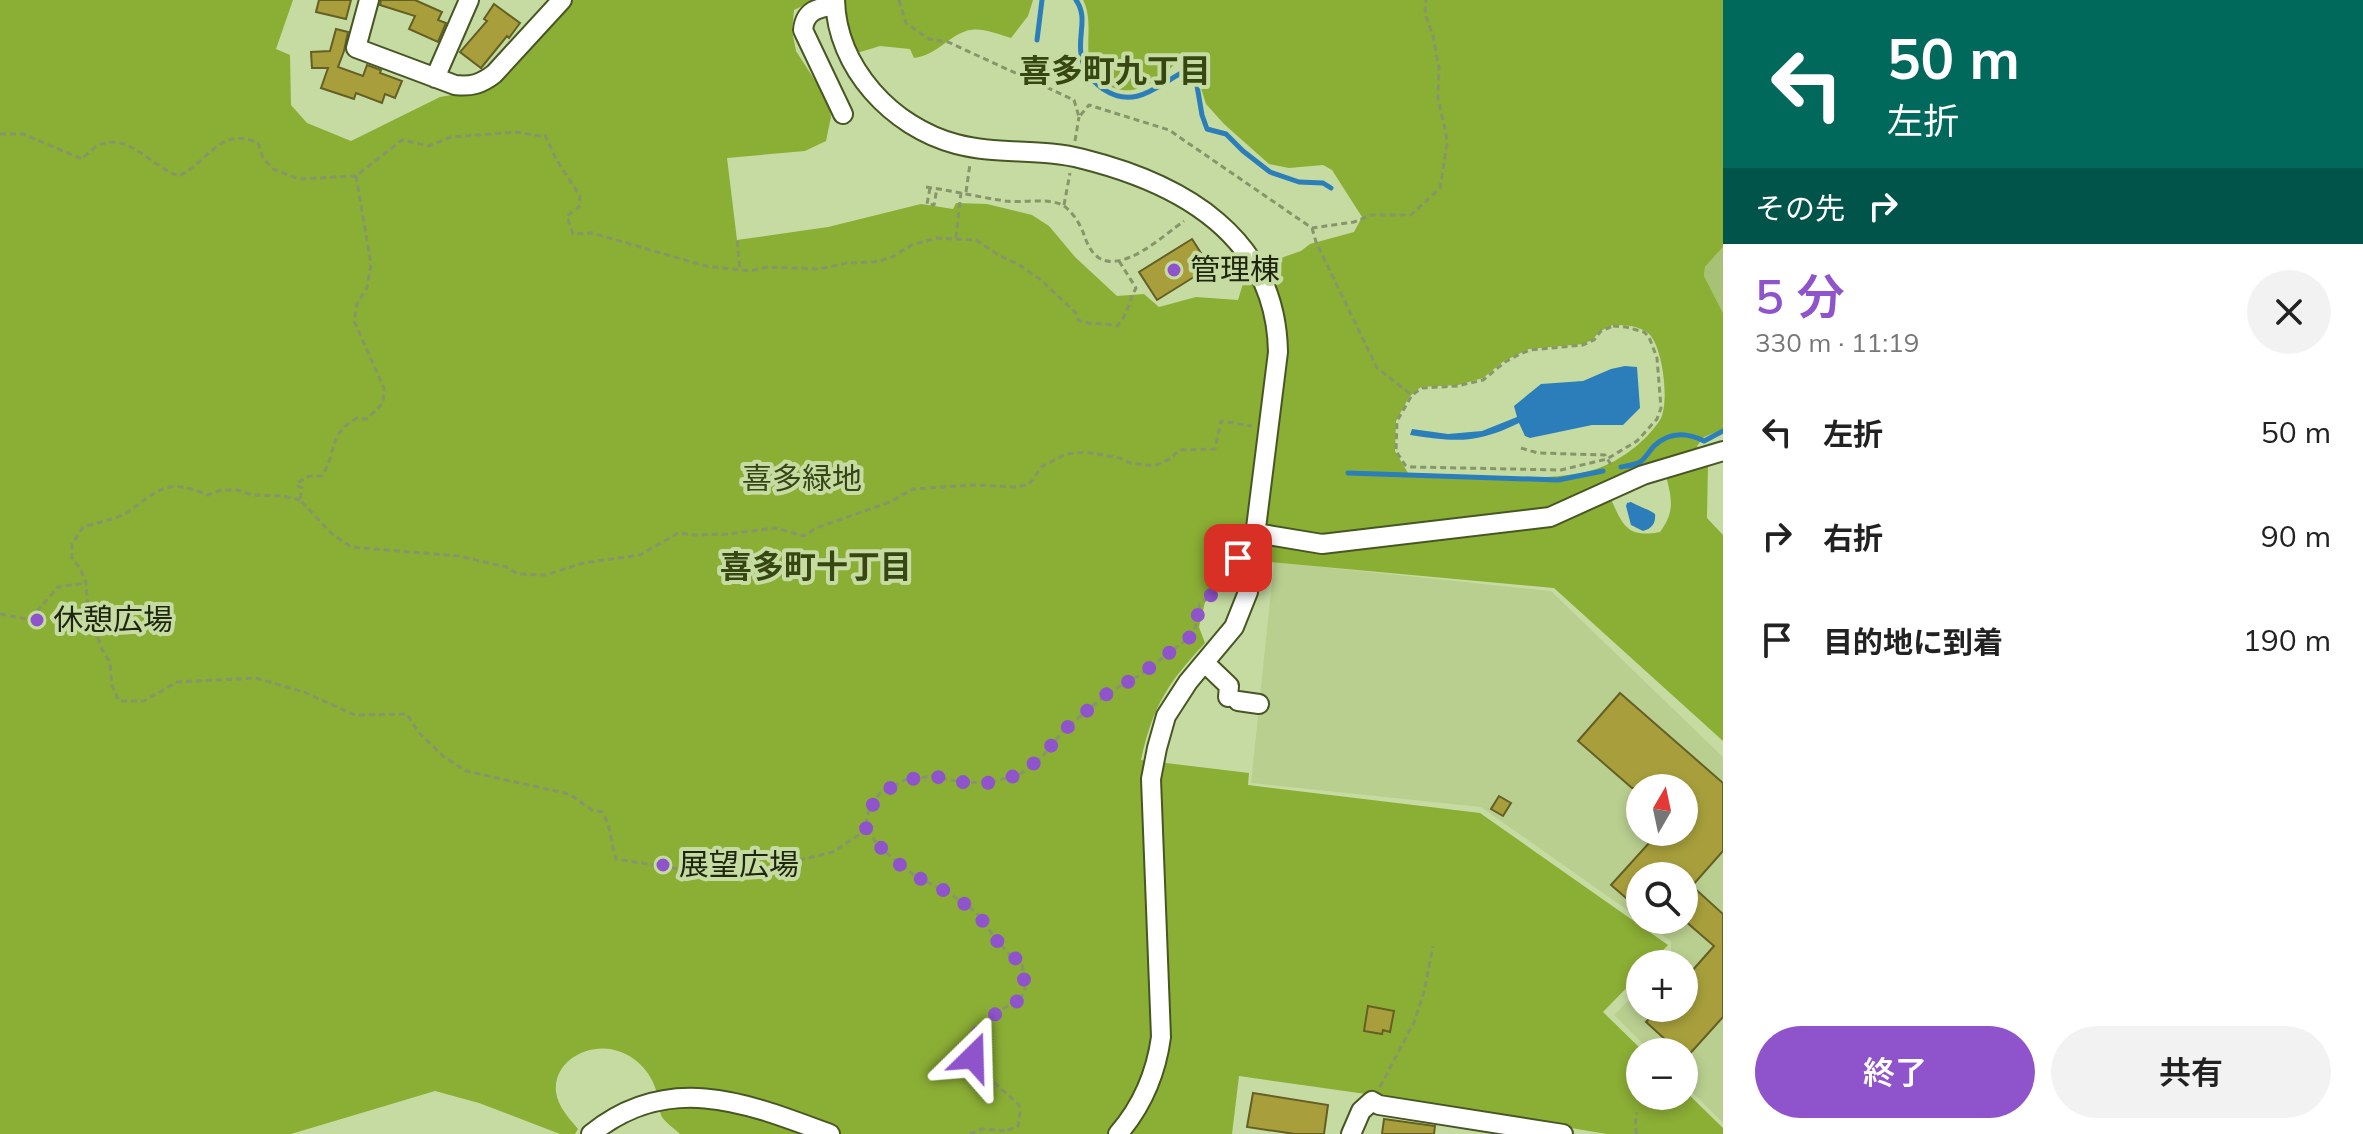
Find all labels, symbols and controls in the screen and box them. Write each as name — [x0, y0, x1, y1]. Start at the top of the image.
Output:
text: 50 m — [1887, 23, 2020, 93]
icon: left — [1755, 32, 1859, 136]
district label: 喜多町九丁目 — [1019, 50, 1211, 90]
text: 左折 — [1887, 98, 1959, 143]
icon: right — [1861, 184, 1905, 228]
text: その先 — [1755, 189, 1845, 227]
place label: 管理棟 — [1190, 250, 1280, 288]
marker: 管理棟 — [1165, 261, 1183, 279]
text: 5 分 — [1755, 266, 1845, 326]
button: close — [2247, 270, 2331, 354]
text: 330 m · 11:19 — [1755, 326, 1919, 359]
icon: left — [1755, 410, 1799, 454]
text: 50 m — [2261, 413, 2331, 451]
text: 左折 — [1823, 415, 1883, 453]
park label: 喜多緑地 — [742, 459, 862, 497]
icon: right — [1755, 514, 1799, 558]
text: 90 m — [2261, 517, 2331, 555]
text: 右折 — [1823, 519, 1883, 557]
pin — [1204, 524, 1272, 592]
icon: arrive — [1216, 536, 1260, 580]
district label: 喜多町十丁目 — [720, 546, 912, 586]
place label: 休憩広場 — [53, 600, 173, 638]
marker: 休憩広場 — [28, 611, 46, 629]
icon: arrive — [1755, 618, 1799, 662]
text: 190 m — [2243, 621, 2331, 659]
text: 目的地に到着 — [1823, 623, 2003, 661]
north arrow — [1626, 774, 1698, 846]
map controls — [1626, 774, 1698, 1110]
place label: 展望広場 — [679, 845, 799, 883]
marker: 展望広場 — [654, 856, 672, 874]
button: search — [1626, 862, 1698, 934]
button: + — [1626, 950, 1698, 1022]
position arrow — [931, 1015, 1015, 1099]
button: 終了 — [1755, 1026, 2035, 1118]
button: 共有 — [2051, 1026, 2331, 1118]
button: − — [1626, 1038, 1698, 1110]

